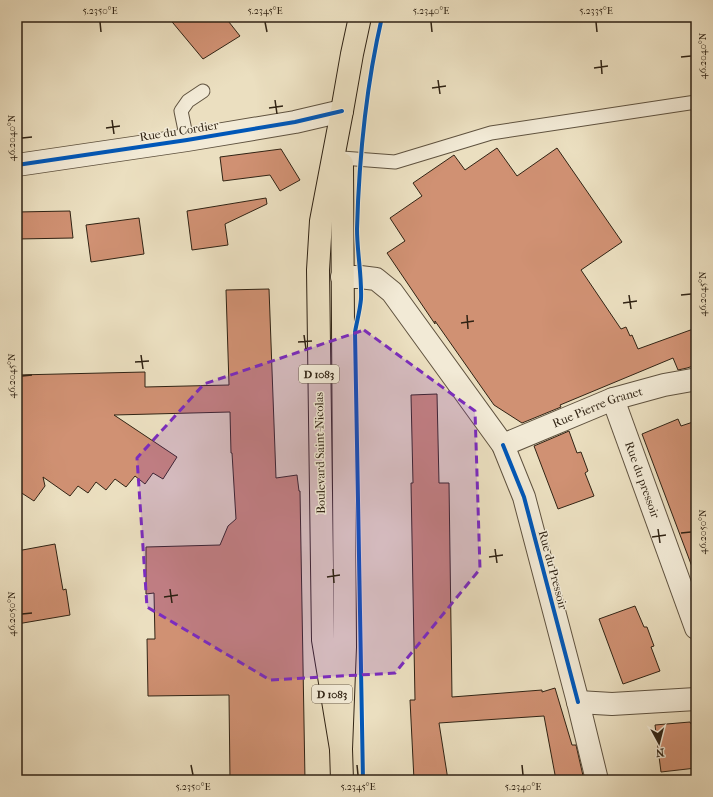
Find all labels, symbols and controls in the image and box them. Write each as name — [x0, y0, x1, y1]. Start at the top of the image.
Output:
text: 5.2350°E — [82, 5, 118, 17]
text: 5.2345°E — [247, 5, 283, 17]
text: 5.2340°E — [413, 5, 449, 17]
text: 5.2335°E — [579, 5, 613, 17]
text: 46.2040°N — [697, 32, 709, 79]
text: 46.2040°N — [6, 114, 18, 161]
street label: Rue du Cordier — [139, 118, 220, 144]
text: 46.2045°N — [697, 271, 709, 317]
text: 46.2045°N — [6, 353, 18, 399]
road number: D 1083 — [299, 365, 339, 383]
street label: Rue Pierre Granet — [550, 384, 645, 431]
street label: Boulevard Saint-Nicolas — [312, 391, 328, 514]
street label: Rue du pressoir — [622, 440, 663, 521]
text: 46.2050°N — [697, 509, 709, 554]
street label: Rue du Pressoir — [536, 529, 571, 612]
text: 46.2050°N — [6, 591, 18, 636]
road number: D 1083 — [312, 685, 352, 703]
north arrow — [639, 723, 679, 763]
text: N — [655, 745, 665, 759]
text: 5.2350°E — [175, 781, 211, 793]
text: 5.2345°E — [340, 781, 376, 793]
text: 5.2340°E — [505, 781, 541, 793]

